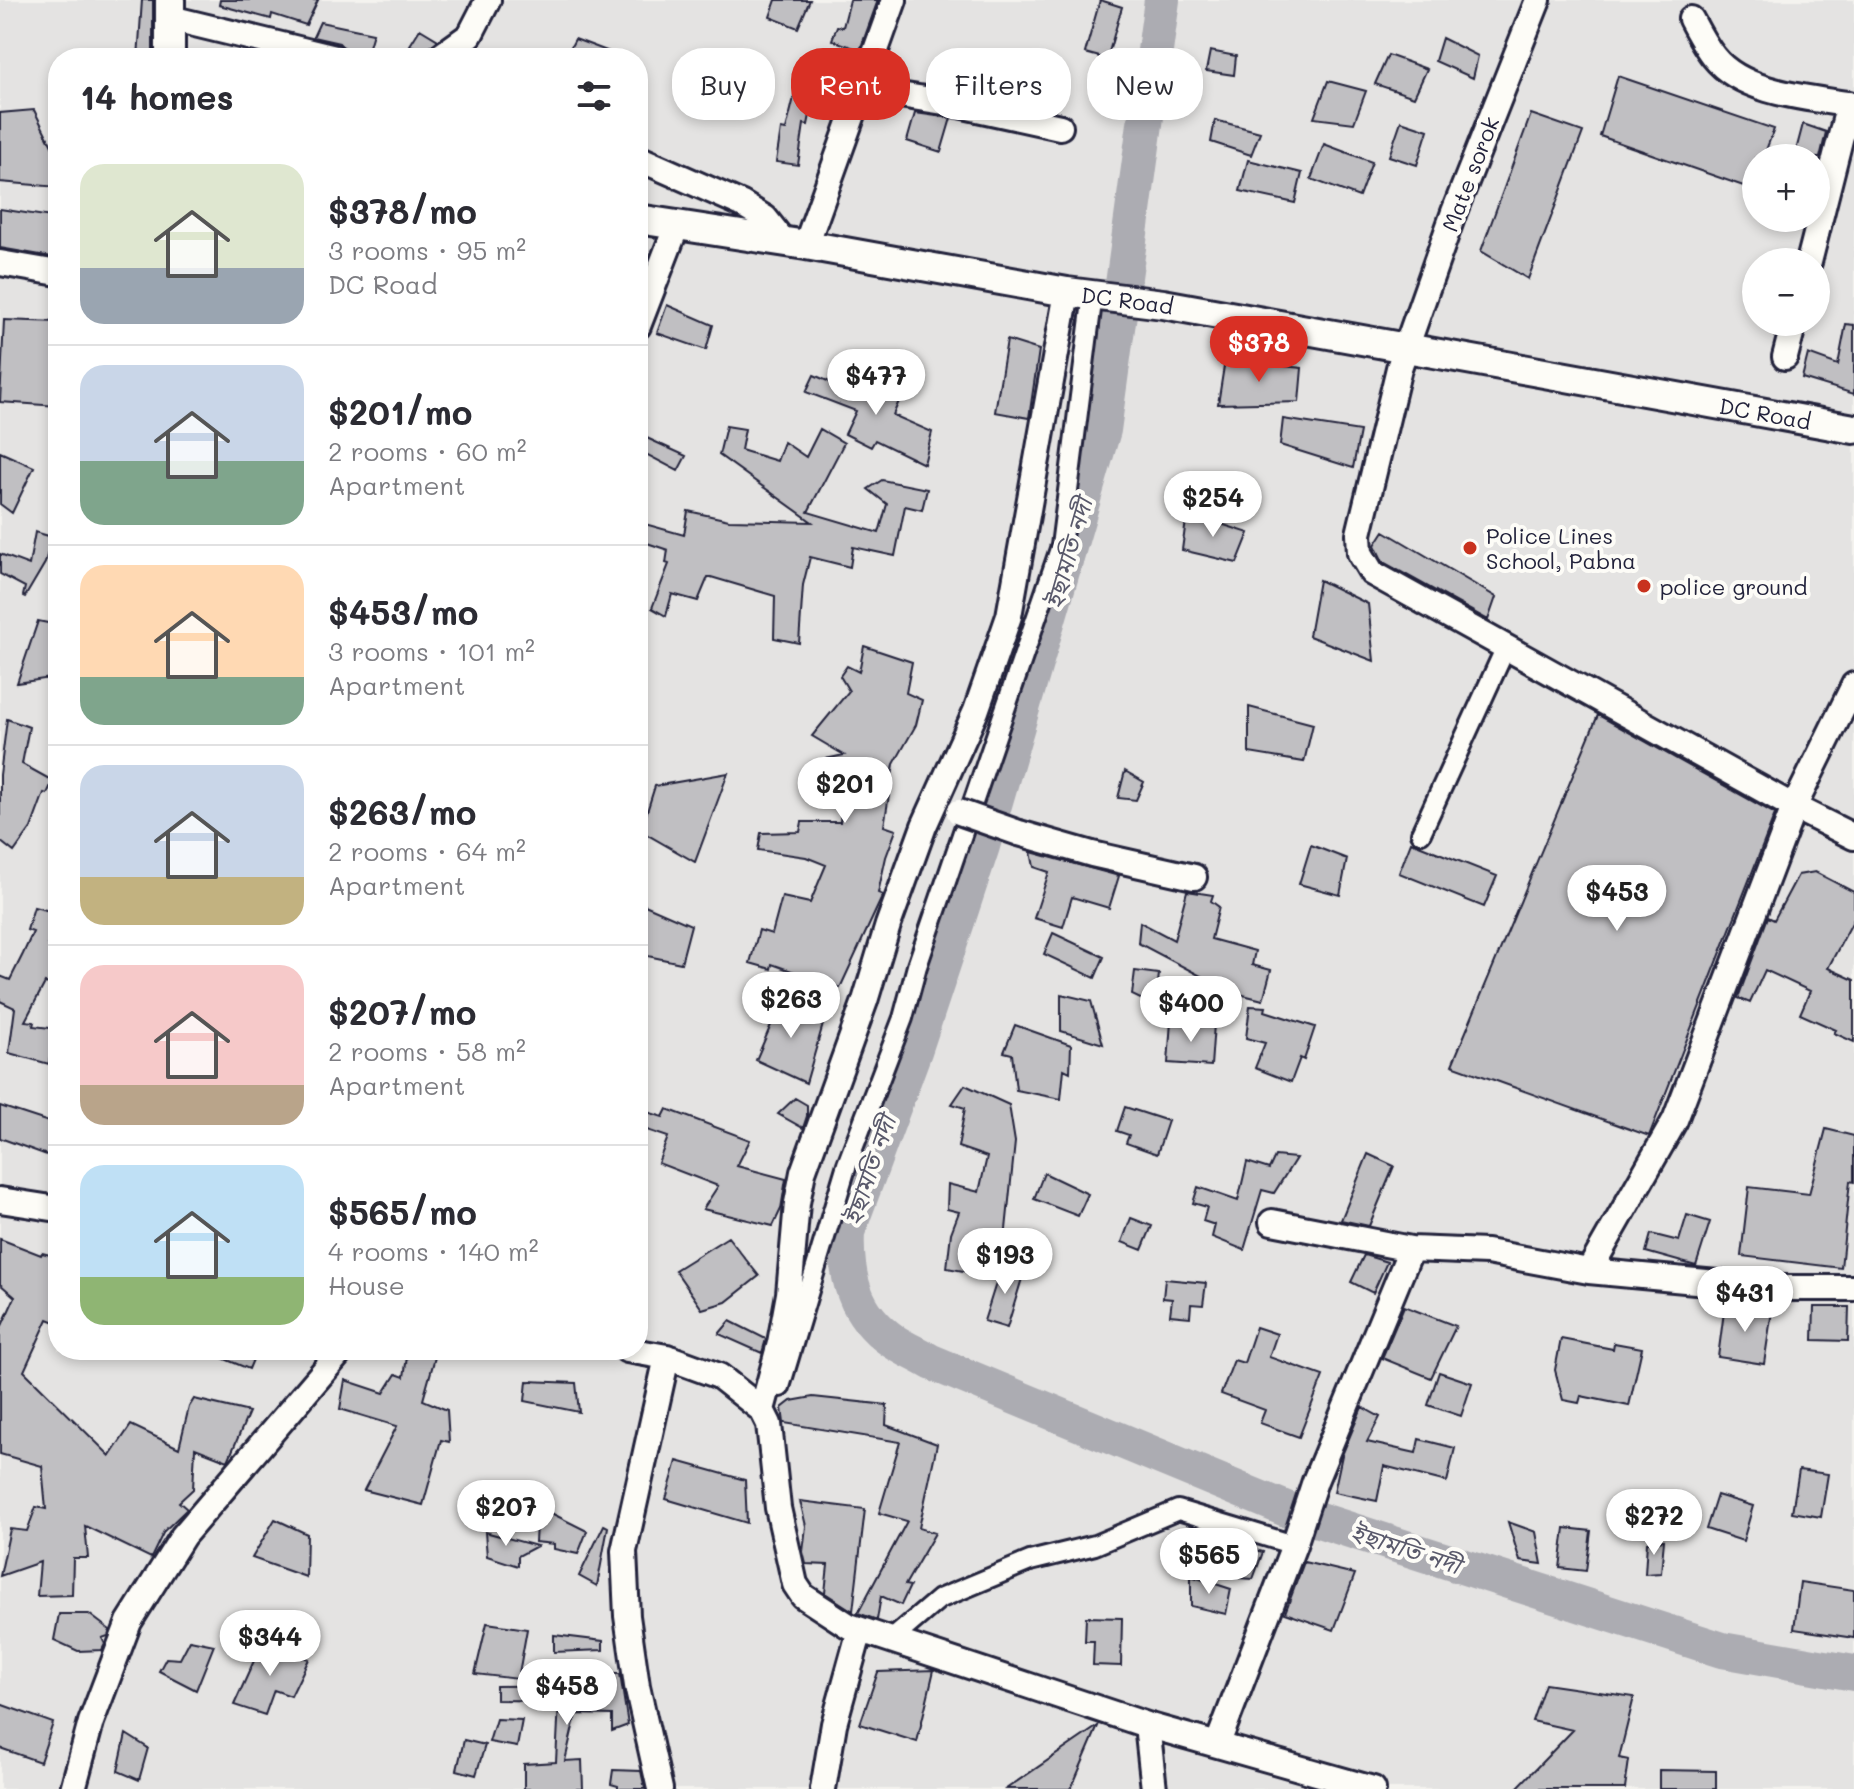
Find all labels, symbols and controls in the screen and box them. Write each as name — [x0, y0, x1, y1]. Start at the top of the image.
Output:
chip: Buy — [672, 48, 775, 120]
chip: Rent — [791, 48, 910, 120]
chip: Filters — [926, 48, 1071, 120]
chip: New — [1087, 48, 1203, 120]
text: 14 homes — [80, 74, 234, 119]
icon: filters — [572, 74, 616, 118]
street label: Mate sorok — [1435, 112, 1505, 236]
map controls — [1742, 144, 1830, 336]
button: + — [1742, 144, 1830, 232]
text: $378/mo — [328, 188, 477, 233]
icon: home — [144, 196, 240, 292]
text: 3 rooms · 95 m² — [328, 233, 526, 267]
button: − — [1742, 248, 1830, 336]
text: DC Road — [328, 267, 438, 301]
street label: DC Road — [1080, 279, 1176, 320]
pin: $378 — [1212, 316, 1306, 384]
text: $378 — [1228, 325, 1290, 359]
pin: $477 — [829, 349, 923, 417]
text: $477 — [845, 358, 907, 392]
text: $201/mo — [328, 389, 472, 434]
street label: DC Road — [1717, 390, 1814, 435]
icon: home — [144, 397, 240, 493]
text: 2 rooms · 60 m² — [328, 434, 527, 468]
text: Apartment — [328, 468, 465, 502]
pin: $254 — [1166, 471, 1260, 539]
text: $254 — [1182, 480, 1244, 514]
water label: ইছামতি নদী — [1037, 490, 1100, 612]
place label: Police Lines School, Pabna — [1486, 521, 1636, 575]
marker: Police Lines School, Pabna — [1461, 539, 1479, 557]
place label: police ground — [1660, 572, 1808, 601]
marker: police ground — [1635, 577, 1653, 595]
text: $453/mo — [328, 589, 478, 634]
icon: home — [144, 597, 240, 693]
text: 3 rooms · 101 m² — [328, 634, 535, 668]
text: Apartment — [328, 668, 465, 702]
pin: $201 — [798, 757, 892, 825]
text: $201 — [816, 766, 874, 800]
text: $263/mo — [328, 789, 476, 834]
icon: home — [144, 797, 240, 893]
text: 2 rooms · 64 m² — [328, 834, 526, 868]
pin: $453 — [1570, 865, 1664, 933]
text: Apartment — [328, 868, 465, 902]
text: $453 — [1585, 874, 1649, 908]
pin: $263 — [744, 972, 838, 1040]
pin: $400 — [1144, 976, 1238, 1044]
text: $263 — [760, 981, 822, 1015]
text: $400 — [1158, 985, 1224, 1019]
text: $207/mo — [328, 989, 476, 1034]
icon: home — [144, 997, 240, 1093]
text: 2 rooms · 58 m² — [328, 1034, 526, 1068]
text: Apartment — [328, 1068, 465, 1102]
water label: ইছামতি নদী — [836, 1107, 904, 1229]
text: $565/mo — [328, 1189, 477, 1234]
icon: home — [144, 1197, 240, 1293]
pin: $193 — [958, 1228, 1052, 1296]
text: 4 rooms · 140 m² — [328, 1234, 539, 1268]
text: $193 — [976, 1237, 1034, 1271]
pin: $431 — [1698, 1266, 1792, 1334]
text: House — [328, 1268, 405, 1302]
text: $431 — [1715, 1275, 1775, 1309]
pin: $207 — [459, 1480, 553, 1548]
text: $207 — [475, 1489, 537, 1523]
pin: $272 — [1607, 1489, 1701, 1557]
text: $272 — [1624, 1498, 1684, 1532]
water label: ইছামতি নদী — [1347, 1516, 1469, 1582]
pin: $565 — [1162, 1528, 1256, 1596]
text: $565 — [1178, 1537, 1240, 1571]
pin: $344 — [223, 1610, 317, 1678]
text: $344 — [238, 1619, 302, 1653]
pin: $458 — [520, 1659, 614, 1727]
text: $458 — [535, 1668, 599, 1702]

